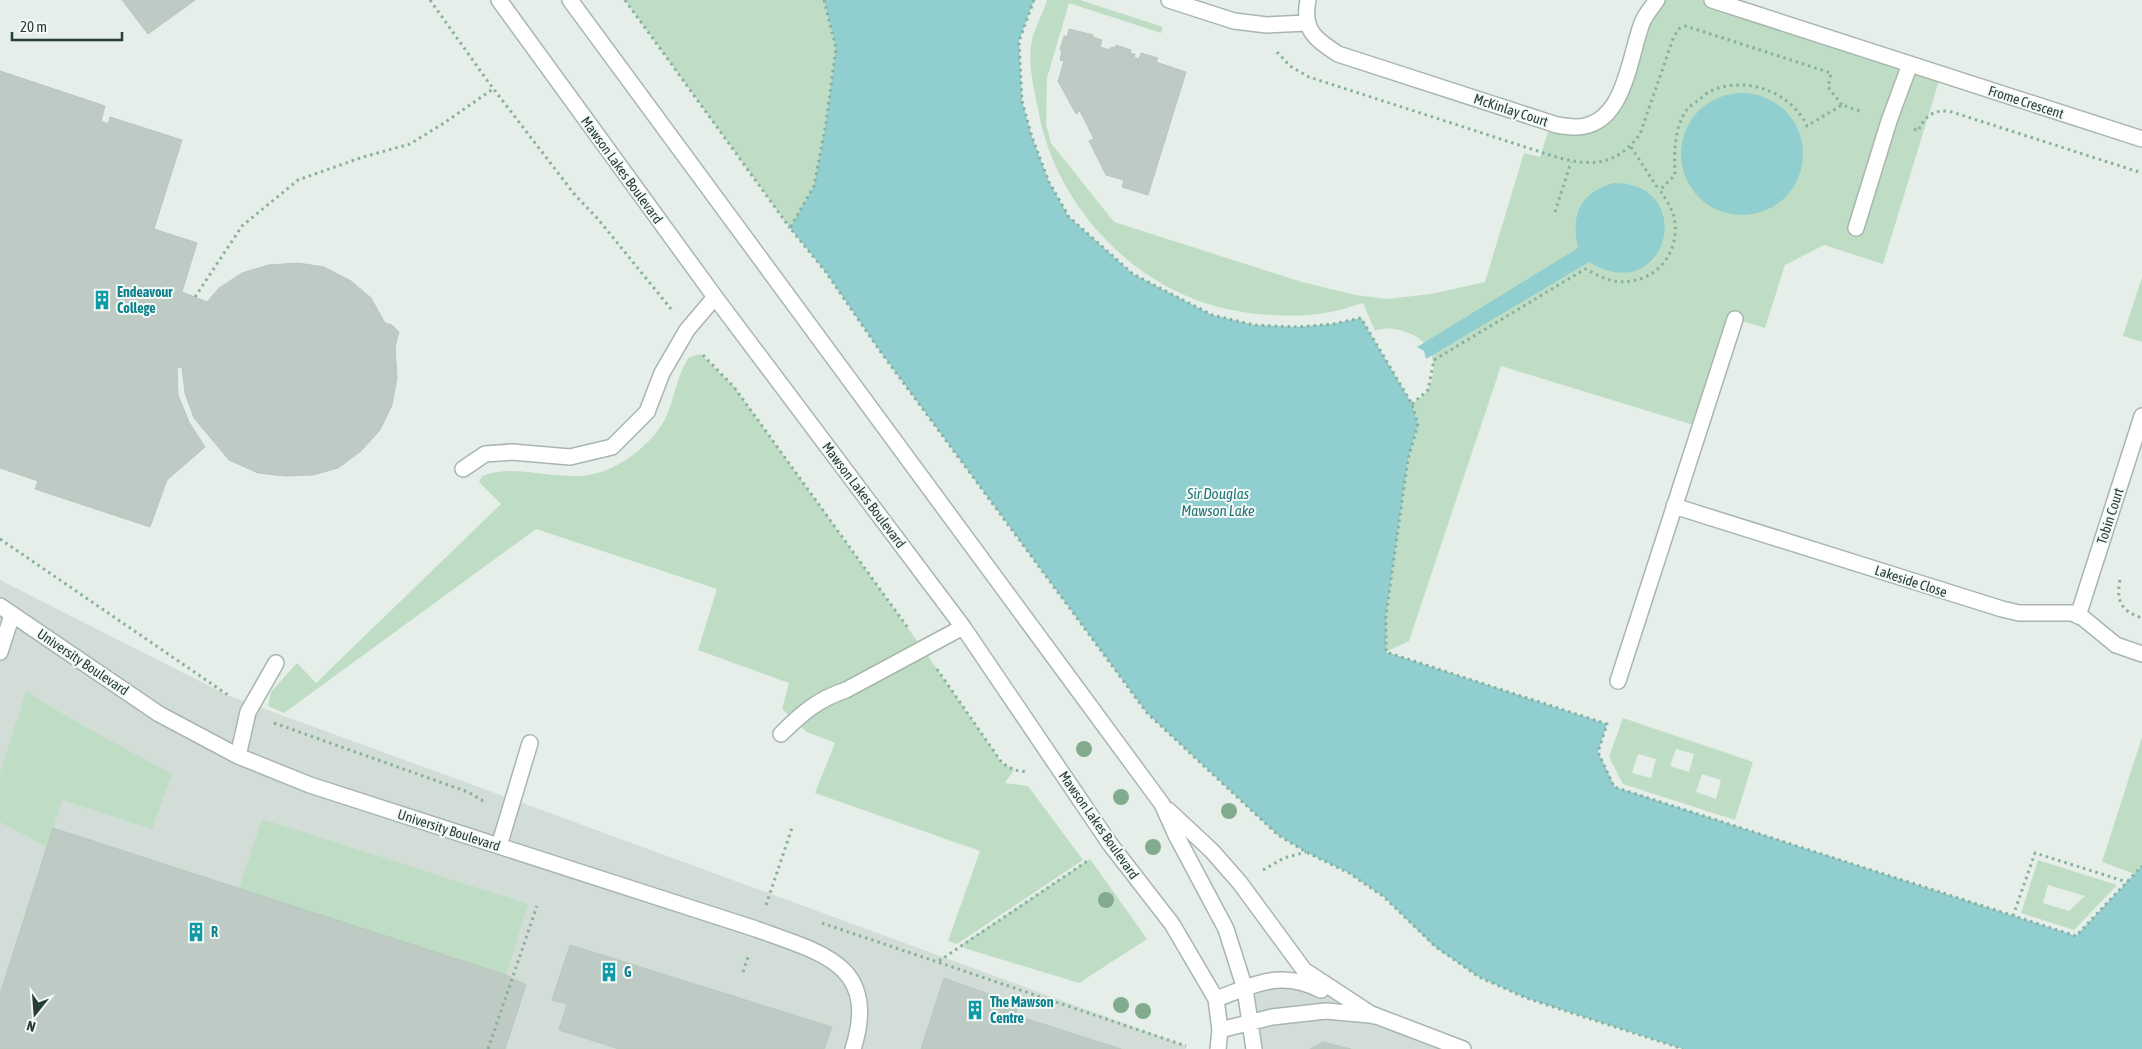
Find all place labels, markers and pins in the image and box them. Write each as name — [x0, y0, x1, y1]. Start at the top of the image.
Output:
place label: Endeavour College — [117, 284, 173, 316]
building icon: Endeavour College — [91, 289, 113, 311]
building icon: R — [185, 921, 207, 943]
place label: R — [211, 924, 218, 940]
building icon: G — [598, 961, 620, 983]
place label: G — [624, 964, 632, 980]
place label: The Mawson Centre — [990, 994, 1054, 1026]
building icon: The Mawson Centre — [964, 999, 986, 1021]

